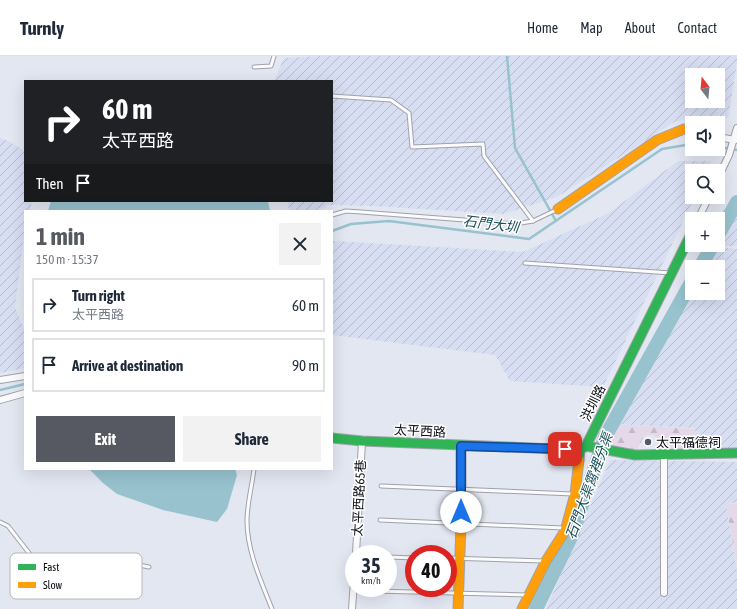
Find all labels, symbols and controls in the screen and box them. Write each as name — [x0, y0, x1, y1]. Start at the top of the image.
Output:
text: Turnly — [20, 17, 64, 39]
text: Home — [527, 20, 558, 36]
text: Map — [580, 20, 603, 36]
text: About — [625, 20, 656, 36]
text: Contact — [678, 20, 717, 36]
north arrow — [685, 68, 725, 108]
map controls — [685, 68, 725, 300]
text: 60 m — [102, 93, 152, 125]
icon: right — [36, 96, 88, 148]
button: sound — [685, 116, 725, 156]
text: 太平西路 — [102, 130, 174, 151]
button: search — [685, 164, 725, 204]
icon: arrive — [72, 172, 94, 194]
text: Then — [36, 175, 64, 192]
button: + — [685, 212, 725, 252]
water label: 石門大圳 — [462, 213, 522, 236]
text: 1 min — [36, 223, 85, 250]
button: close — [279, 223, 321, 265]
text: 150 m · 15:37 — [36, 252, 99, 267]
button: − — [685, 260, 725, 300]
text: Turn right — [72, 287, 125, 304]
icon: right — [38, 294, 60, 316]
text: 60 m — [292, 297, 319, 314]
text: 太平西路 — [72, 307, 124, 322]
icon: arrive — [38, 354, 60, 376]
text: Arrive at destination — [72, 357, 183, 374]
text: 90 m — [292, 357, 319, 374]
street label: 洪圳路 — [578, 382, 608, 424]
button: Exit — [36, 416, 175, 462]
button: Share — [183, 416, 321, 462]
street label: 太平西路 — [394, 422, 446, 440]
water label: 石門大渠霄裡分渠 — [562, 429, 616, 541]
pin — [548, 432, 582, 466]
place label: 太平福德祠 — [656, 435, 721, 450]
marker: 太平福德祠 — [643, 437, 653, 447]
icon: arrive — [554, 438, 576, 460]
street label: 太平西路65巷 — [349, 459, 369, 537]
position arrow — [440, 491, 482, 533]
speed limit sign: 40 — [405, 545, 457, 597]
legend — [10, 553, 142, 599]
text: 35 — [362, 554, 380, 577]
text: Fast — [43, 561, 59, 573]
text: km/h — [361, 575, 381, 586]
text: Slow — [43, 579, 62, 591]

